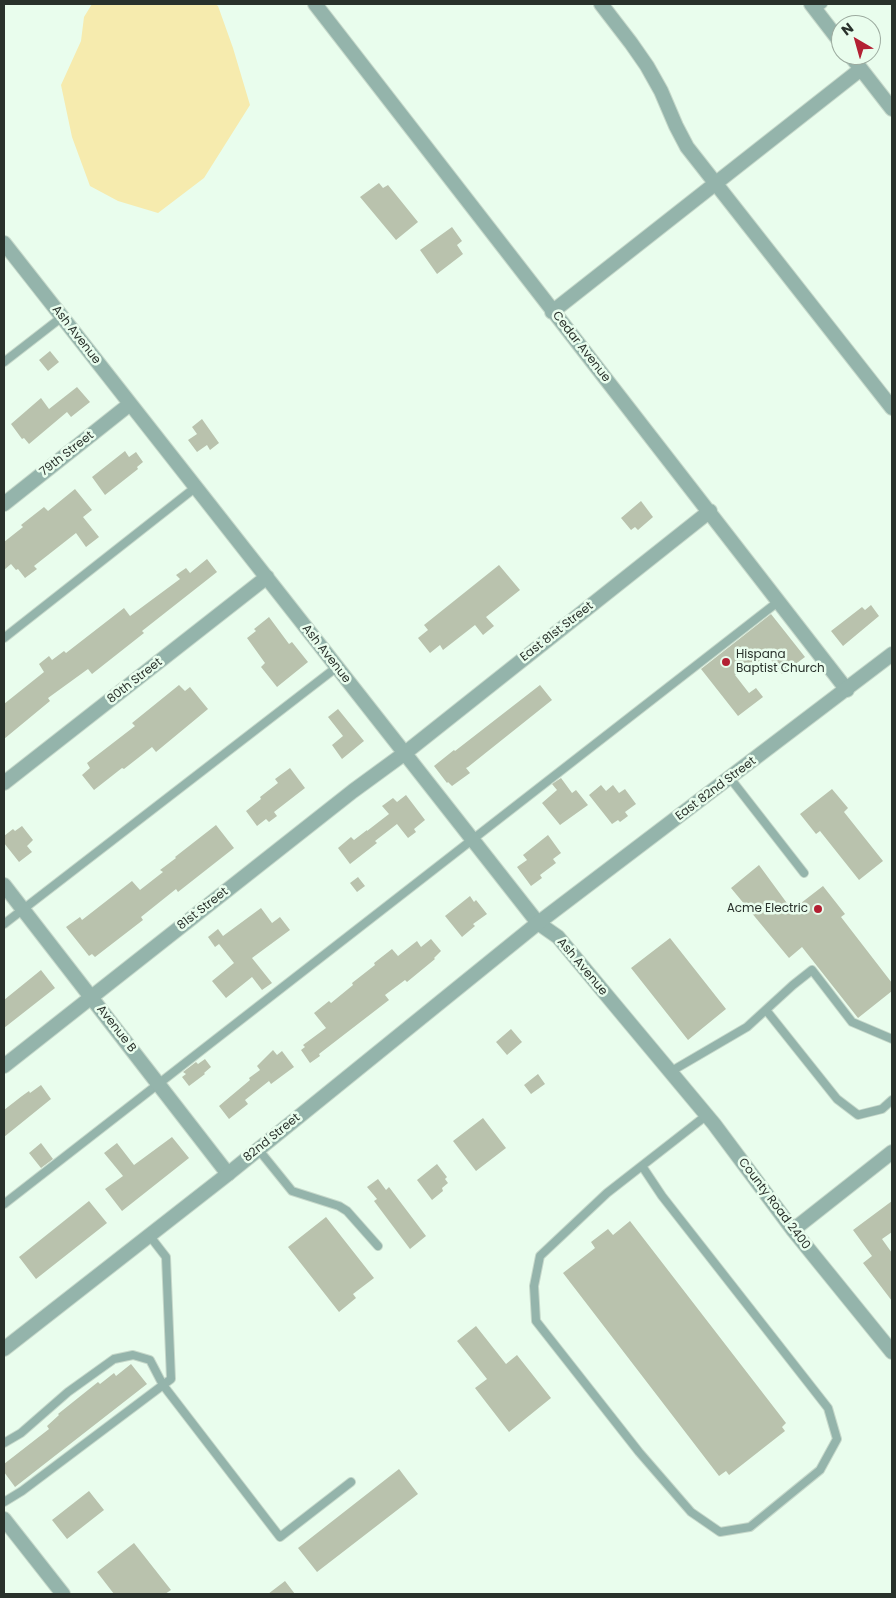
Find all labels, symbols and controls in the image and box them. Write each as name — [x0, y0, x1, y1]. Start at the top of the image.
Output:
north arrow — [831, 15, 881, 65]
text: N — [837, 18, 858, 40]
street label: Ash Avenue — [49, 303, 103, 367]
street label: Cedar Avenue — [549, 309, 613, 385]
street label: 79th Street — [37, 428, 97, 480]
street label: East 81st Street — [518, 599, 596, 665]
street label: Ash Avenue — [299, 622, 353, 686]
place label: Hispana Baptist Church — [736, 648, 825, 676]
street label: 80th Street — [105, 655, 165, 707]
marker: Hispana Baptist Church — [720, 656, 732, 668]
street label: East 82nd Street — [673, 754, 759, 824]
street label: 81st Street — [175, 885, 231, 933]
place label: Acme Electric — [727, 902, 808, 916]
marker: Acme Electric — [812, 903, 824, 915]
street label: Ash Avenue — [554, 935, 610, 999]
street label: Avenue B — [93, 1003, 139, 1055]
street label: 82nd Street — [241, 1111, 303, 1165]
street label: County Road 2400 — [735, 1156, 813, 1252]

